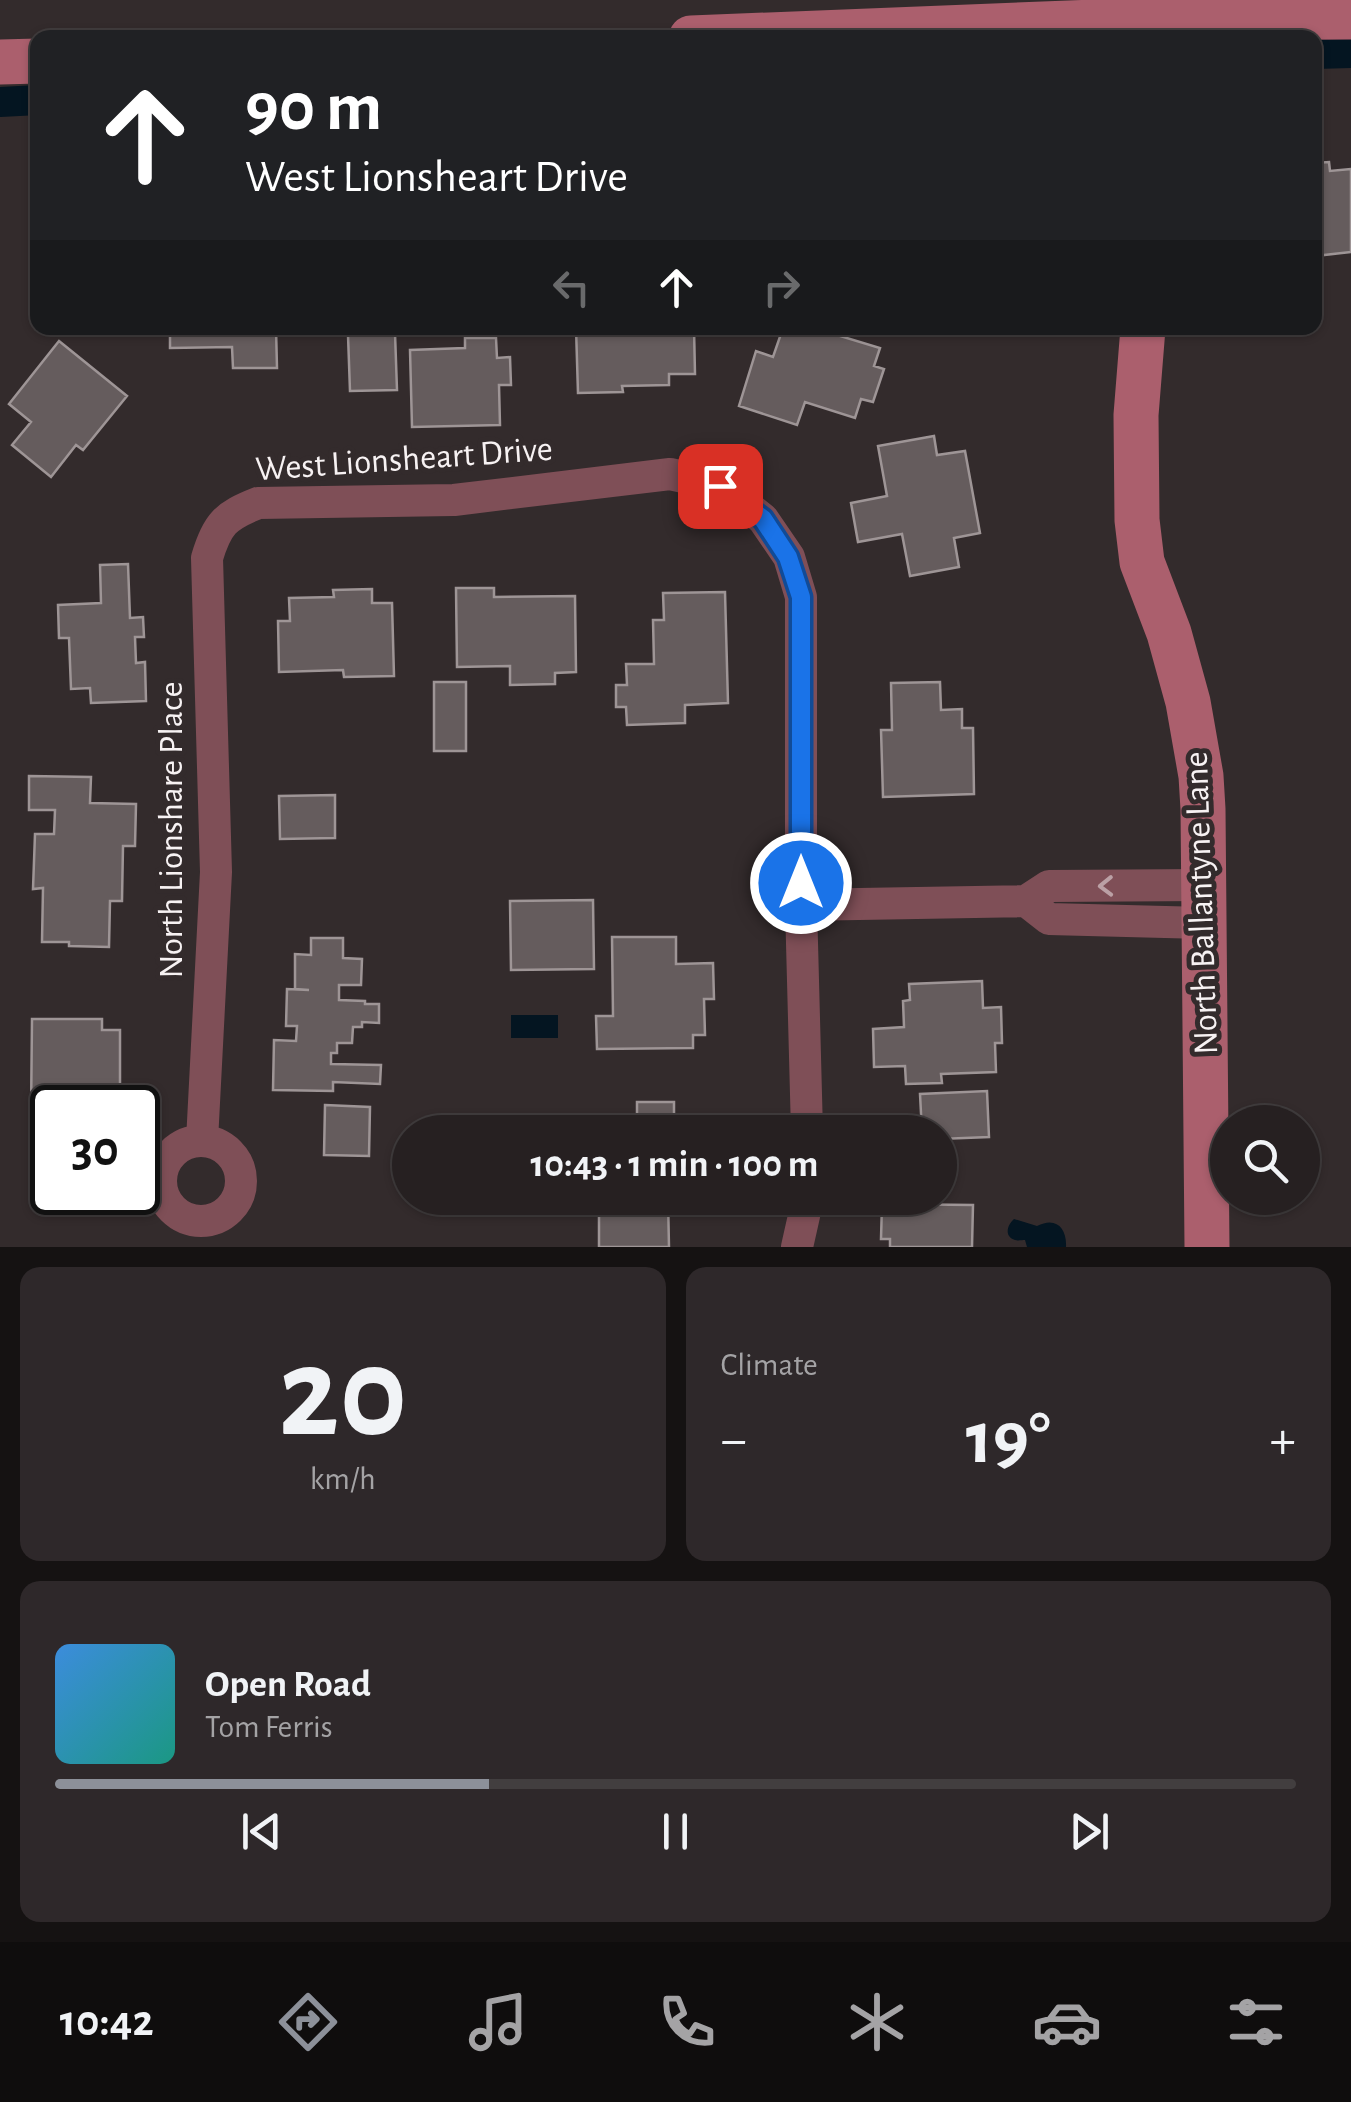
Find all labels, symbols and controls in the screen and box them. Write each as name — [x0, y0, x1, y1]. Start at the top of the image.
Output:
icon: ahead — [80, 70, 210, 200]
text: 90 m — [245, 73, 382, 143]
text: West Lionsheart Drive — [245, 155, 628, 200]
icon: left — [544, 260, 599, 315]
icon: ahead — [649, 260, 704, 315]
icon: right — [754, 260, 809, 315]
street label: West Lionsheart Drive — [254, 432, 554, 487]
pin — [678, 444, 763, 529]
icon: arrive — [693, 459, 748, 514]
street label: North Lionshare Place — [154, 681, 189, 979]
street label: North Ballantyne Lane — [1179, 751, 1224, 1055]
position arrow — [749, 831, 853, 935]
one-way arrow — [1098, 875, 1114, 896]
speed limit sign: 30 — [30, 1085, 160, 1215]
map controls — [1210, 1105, 1320, 1215]
button: search — [1210, 1105, 1320, 1215]
text: 10:43 · 1 min · 100 m — [531, 1146, 818, 1184]
text: 20 — [278, 1330, 407, 1460]
text: Climate — [721, 1349, 818, 1381]
text: 19° — [966, 1402, 1051, 1477]
text: − — [721, 1413, 747, 1468]
text: + — [1270, 1413, 1296, 1468]
text: km/h — [310, 1463, 376, 1495]
text: Open Road — [205, 1666, 371, 1704]
text: Tom Ferris — [205, 1711, 333, 1743]
icon: previous — [234, 1804, 289, 1859]
icon: pause — [648, 1804, 703, 1859]
icon: next — [1062, 1804, 1117, 1859]
icon: directions — [273, 1987, 343, 2057]
icon: music — [463, 1987, 533, 2057]
icon: phone — [652, 1987, 722, 2057]
icon: climate — [842, 1987, 912, 2057]
icon: car — [1032, 1987, 1102, 2057]
icon: filters — [1221, 1987, 1291, 2057]
text: 10:42 — [60, 1999, 154, 2044]

